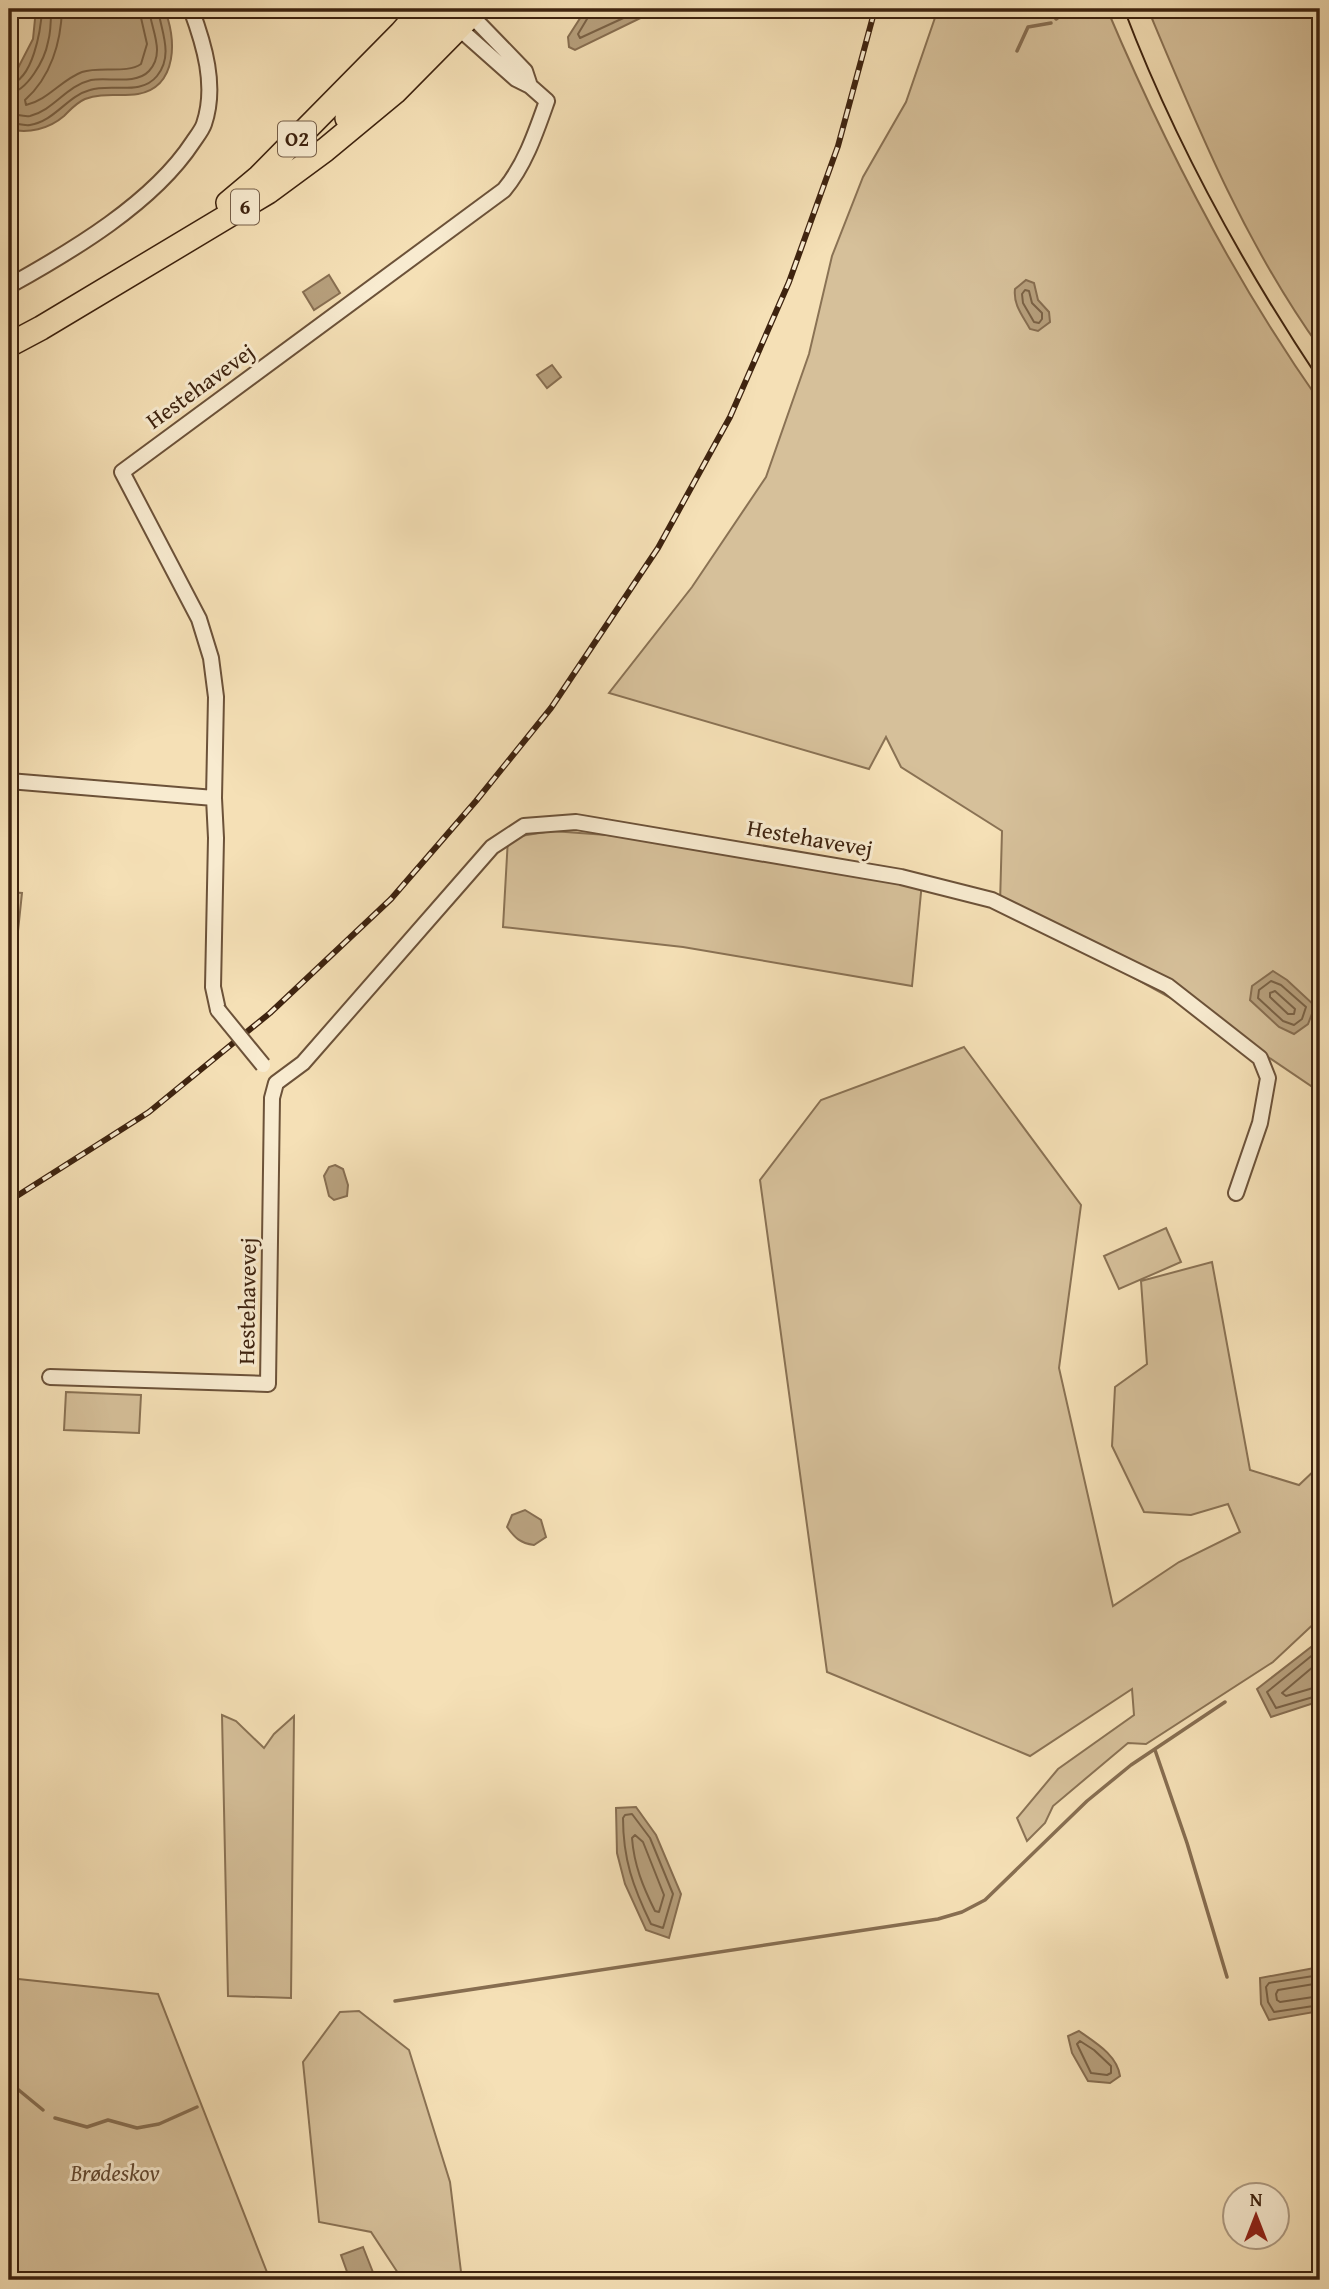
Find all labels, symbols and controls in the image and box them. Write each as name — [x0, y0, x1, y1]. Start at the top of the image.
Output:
road number: O2 — [278, 122, 316, 156]
road number: 6 — [231, 190, 259, 224]
street label: Hestehavevej — [139, 335, 261, 436]
street label: Hestehavevej — [745, 810, 876, 865]
street label: Hestehavevej — [229, 1237, 264, 1365]
park label: Brødeskov — [69, 2156, 160, 2189]
north arrow — [1220, 2180, 1290, 2250]
text: N — [1250, 2185, 1263, 2213]

